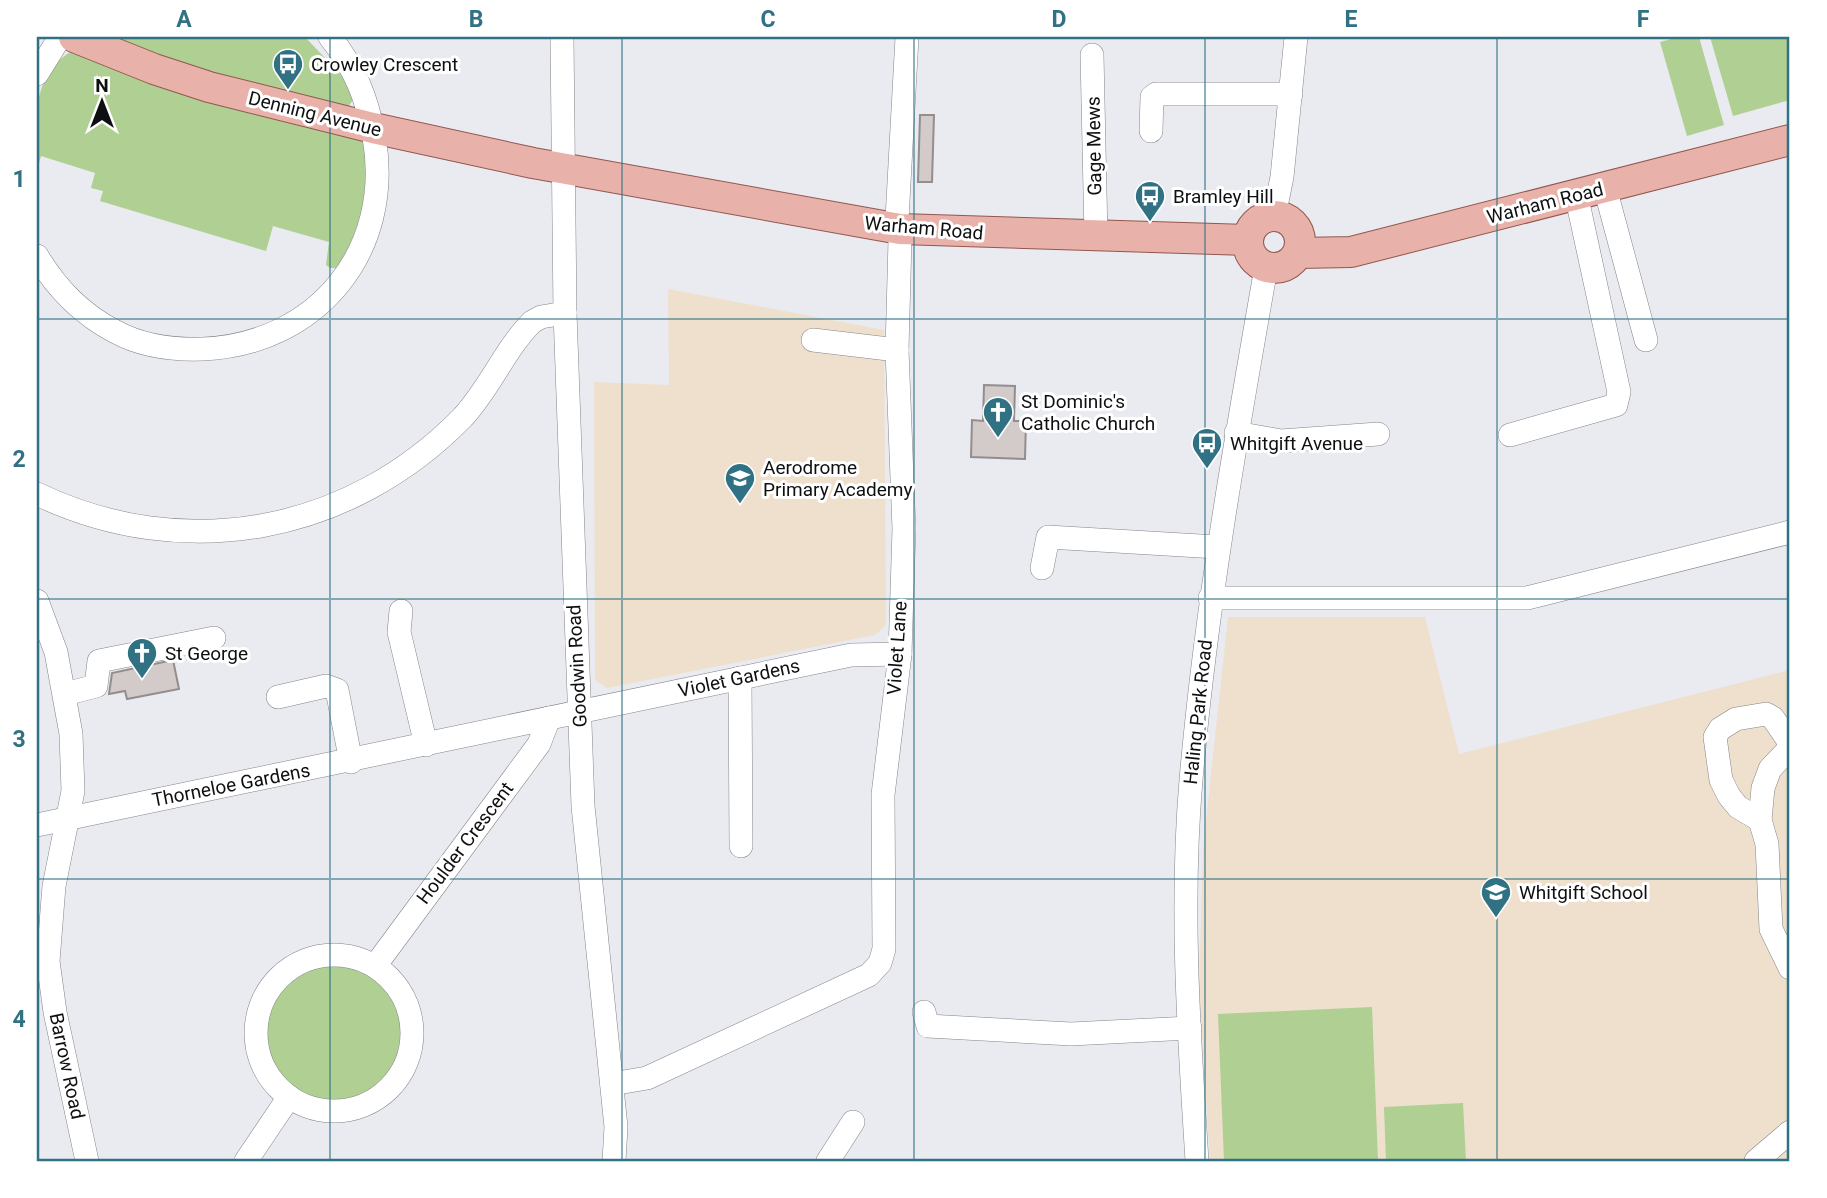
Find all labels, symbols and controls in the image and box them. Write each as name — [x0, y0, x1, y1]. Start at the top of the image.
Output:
text: A — [176, 6, 192, 33]
text: B — [469, 6, 483, 33]
text: C — [760, 6, 776, 33]
text: D — [1052, 6, 1066, 33]
text: E — [1345, 6, 1358, 33]
text: F — [1637, 6, 1650, 33]
bus stop icon: Crowley Crescent — [271, 47, 305, 91]
place label: Crowley Crescent — [311, 53, 458, 76]
north arrow — [66, 66, 136, 136]
text: N — [95, 74, 109, 97]
street label: Denning Avenue — [246, 86, 384, 142]
street label: Gage Mews — [1082, 96, 1106, 196]
text: 1 — [12, 166, 26, 193]
street label: Warham Road — [1484, 177, 1606, 229]
bus stop icon: Bramley Hill — [1133, 179, 1167, 223]
place label: Bramley Hill — [1173, 185, 1274, 208]
street label: Warham Road — [864, 211, 984, 245]
place label: St Dominic's Catholic Church — [1021, 390, 1155, 435]
church icon: St Dominic's Catholic Church — [981, 395, 1015, 439]
bus stop icon: Whitgift Avenue — [1190, 426, 1224, 470]
place label: Whitgift Avenue — [1230, 432, 1363, 455]
text: 2 — [12, 446, 26, 473]
place label: Aerodrome Primary Academy — [763, 456, 912, 501]
school or university icon: Aerodrome Primary Academy — [723, 461, 757, 505]
street label: Violet Lane — [882, 600, 912, 696]
street label: Goodwin Road — [562, 604, 592, 728]
church icon: St George — [125, 636, 159, 680]
street label: Haling Park Road — [1179, 638, 1217, 786]
place label: St George — [165, 642, 248, 665]
street label: Violet Gardens — [676, 654, 802, 702]
text: 3 — [12, 726, 26, 753]
street label: Thorneloe Gardens — [150, 758, 312, 812]
street label: Houlder Crescent — [412, 778, 518, 908]
school or university icon: Whitgift School — [1479, 875, 1513, 919]
place label: Whitgift School — [1519, 881, 1648, 904]
text: 4 — [12, 1006, 26, 1033]
street label: Barrow Road — [44, 1011, 90, 1121]

